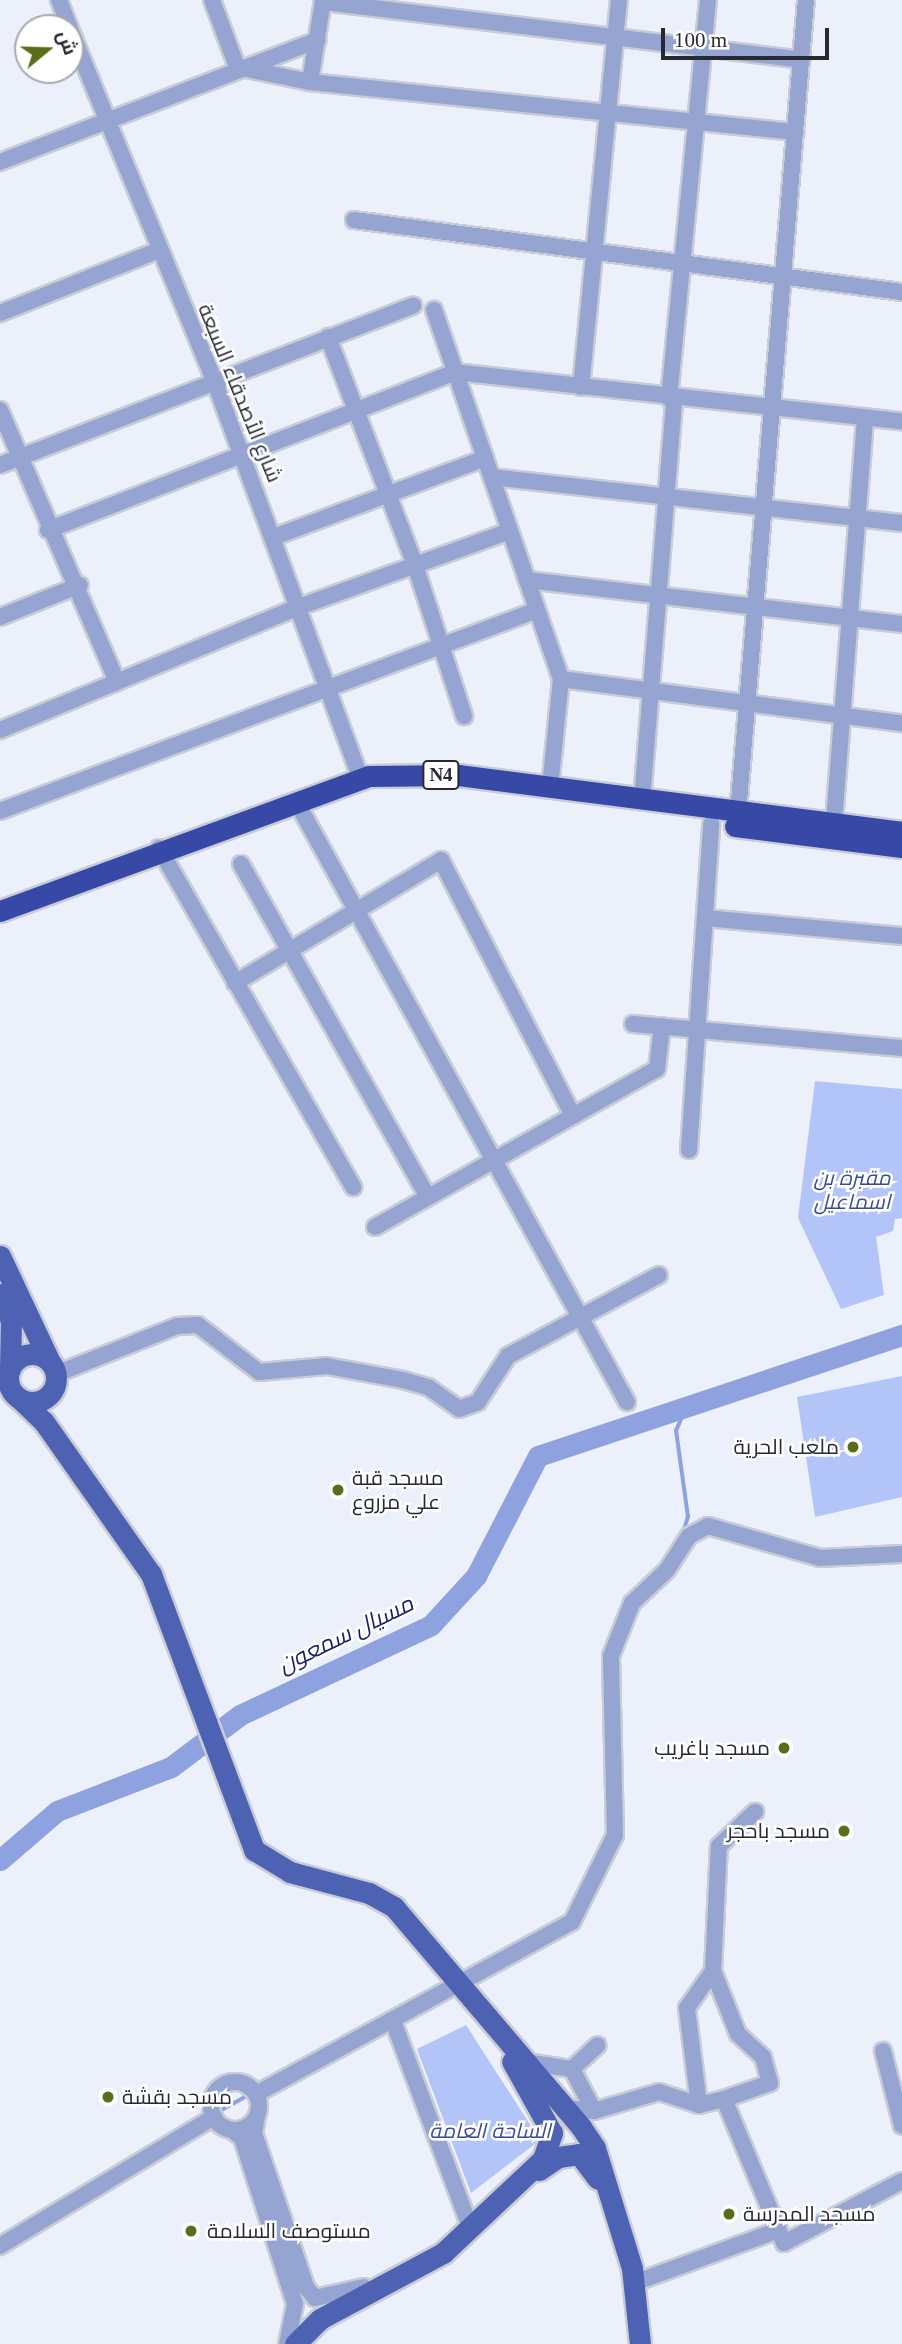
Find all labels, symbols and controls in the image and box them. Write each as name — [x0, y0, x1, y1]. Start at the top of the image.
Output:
north arrow — [14, 14, 84, 84]
scale bar — [664, 14, 832, 58]
text: ش — [54, 28, 81, 58]
text: 100 m — [674, 28, 727, 52]
street label: شارع الأصدقاء السبعة — [193, 300, 287, 486]
road number: N4 — [422, 760, 460, 790]
park label: مقبرة بن اسماعيل — [813, 1165, 891, 1215]
place label: ملعب الحرية — [733, 1434, 839, 1460]
marker: ملعب الحرية — [845, 1439, 861, 1455]
place label: مسجد قبة علي مزروع — [352, 1465, 444, 1515]
marker: مسجد قبة علي مزروع — [330, 1482, 346, 1498]
water label: مسيال سمعون — [274, 1590, 418, 1680]
place label: مسجد باغريب — [654, 1735, 770, 1761]
marker: مسجد باغريب — [776, 1740, 792, 1756]
place label: مسجد باحجر — [727, 1818, 830, 1844]
marker: مسجد باحجر — [836, 1823, 852, 1839]
place label: مسجد بقشة — [122, 2084, 232, 2110]
marker: مسجد بقشة — [100, 2089, 116, 2105]
park label: الساحة العامة — [429, 2118, 551, 2144]
place label: مسجد المدرسة — [743, 2201, 876, 2227]
marker: مسجد المدرسة — [721, 2206, 737, 2222]
place label: مستوصف السلامة — [207, 2218, 371, 2244]
marker: مستوصف السلامة — [181, 2221, 201, 2241]

